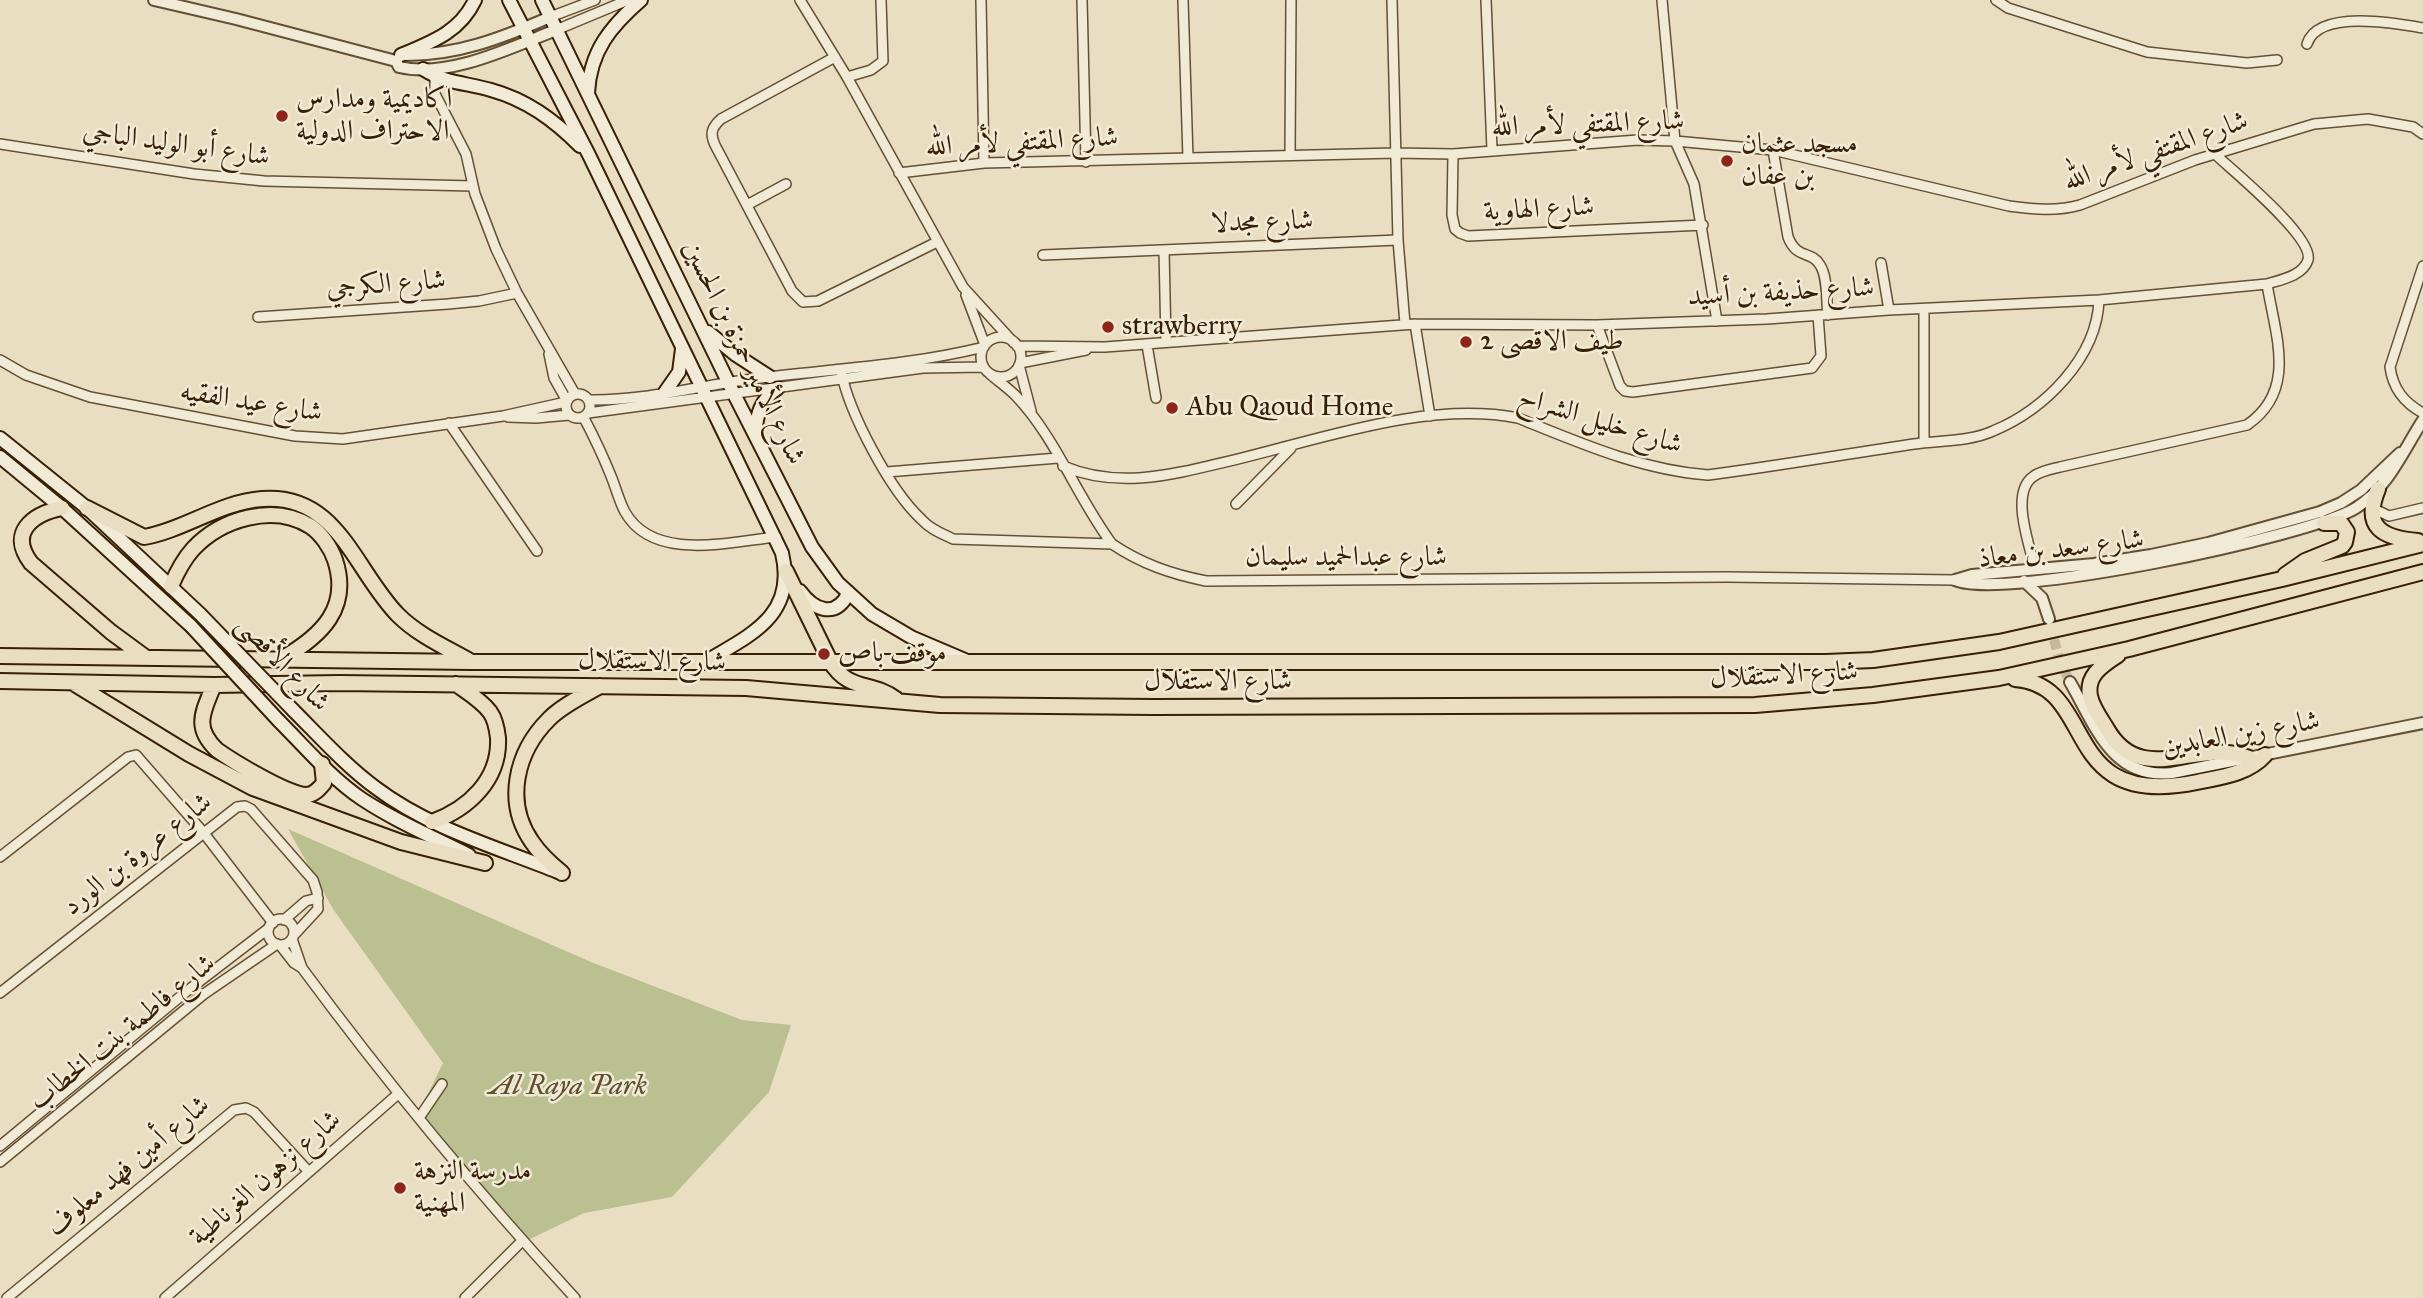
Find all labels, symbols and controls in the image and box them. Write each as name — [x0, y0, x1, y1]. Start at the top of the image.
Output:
place label: اكاديمية ومدارس الاحتراف الدولية — [296, 83, 452, 149]
street label: شارع المقتفي لأمر الله — [1491, 105, 1685, 145]
street label: شارع المقتفي لأمر الله — [2059, 105, 2253, 199]
marker: اكاديمية ومدارس الاحتراف الدولية — [274, 108, 290, 124]
street label: شارع أبو الوليد الباجي — [80, 115, 272, 175]
street label: شارع المقتفي لأمر الله — [925, 121, 1119, 165]
place label: مسجد عثمان بن عفان — [1741, 128, 1858, 194]
marker: مسجد عثمان بن عفان — [1719, 153, 1735, 169]
street label: شارع الهاوية — [1483, 190, 1595, 230]
street label: شارع مجدلا — [1210, 204, 1314, 242]
street label: شارع الأمير حمزة بن الحسين — [674, 235, 812, 471]
street label: شارع الكرجي — [325, 264, 447, 306]
street label: شارع حذيفة بن أسيد — [1687, 271, 1875, 315]
place label: strawberry — [1122, 310, 1242, 344]
marker: strawberry — [1100, 319, 1116, 335]
place label: طيف الاقصى 2 — [1480, 325, 1624, 359]
marker: طيف الاقصى 2 — [1458, 334, 1474, 350]
street label: شارع عيد الفقيه — [177, 375, 325, 431]
street label: شارع خليل الشراح — [1514, 381, 1686, 463]
place label: Abu Qaoud Home — [1186, 391, 1393, 425]
marker: Abu Qaoud Home — [1164, 400, 1180, 416]
street label: شارع سعد بن معاذ — [1976, 523, 2146, 577]
street label: شارع عبدالحميد سليمان — [1245, 541, 1447, 575]
street label: شارع الأقصى — [228, 609, 336, 719]
place label: موقف باص — [838, 637, 947, 671]
street label: شارع الاستقلال — [578, 644, 726, 680]
marker: موقف باص — [816, 646, 832, 662]
street label: شارع الاستقلال — [1709, 655, 1859, 697]
street label: شارع الاستقلال — [1144, 665, 1292, 699]
street label: شارع زين العابدين — [2159, 705, 2323, 765]
street label: شارع عروة بن الورد — [57, 786, 219, 924]
street label: شارع فاطمة بنت الخطاب — [23, 947, 223, 1119]
park label: Al Raya Park — [489, 1070, 647, 1104]
street label: شارع أمين فهد معلوف — [41, 1089, 217, 1245]
street label: شارع نزهون الغرناطية — [183, 1104, 349, 1254]
place label: مدرسة النزهة المهنية — [414, 1155, 531, 1221]
marker: مدرسة النزهة المهنية — [392, 1180, 408, 1196]

